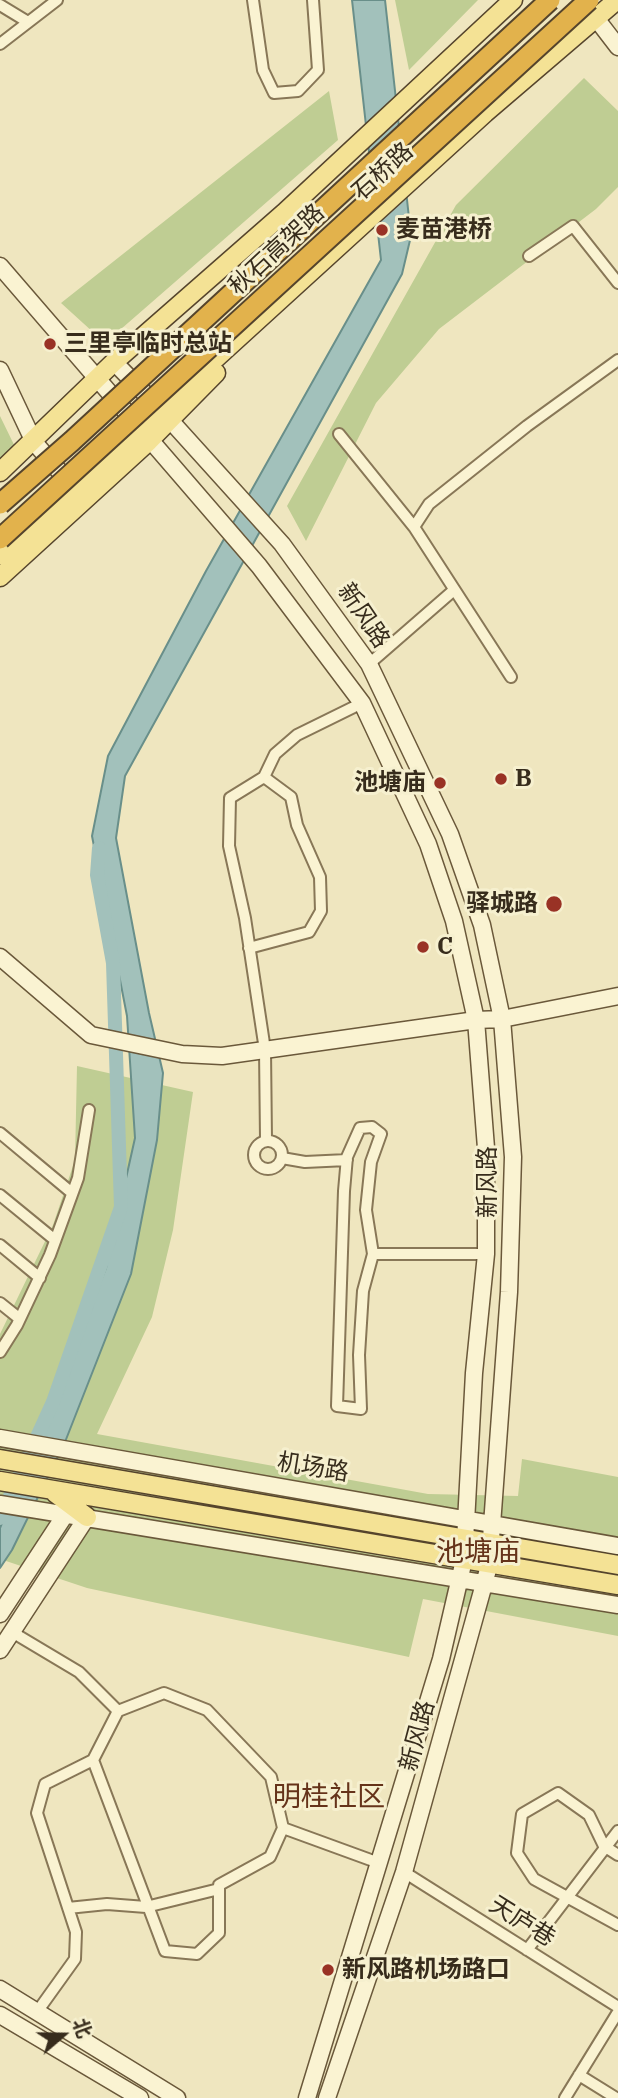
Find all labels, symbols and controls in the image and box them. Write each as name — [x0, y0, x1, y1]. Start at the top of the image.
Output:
street label: 石桥路 — [347, 137, 419, 207]
street label: 秋石高架路 — [223, 199, 331, 301]
place label: 麦苗港桥 — [396, 216, 492, 244]
marker: 麦苗港桥 — [374, 222, 390, 238]
place label: 三里亭临时总站 — [64, 330, 232, 358]
marker: 三里亭临时总站 — [42, 336, 58, 352]
street label: 新风路 — [331, 578, 395, 654]
place label: B — [515, 765, 532, 793]
place label: 池塘庙 — [354, 769, 426, 797]
marker: B — [493, 771, 509, 787]
marker: 池塘庙 — [432, 775, 448, 791]
place label: 驿城路 — [466, 890, 538, 918]
marker: 驿城路 — [544, 894, 564, 914]
place label: C — [437, 933, 453, 961]
marker: C — [415, 939, 431, 955]
street label: 新风路 — [474, 1146, 502, 1218]
street label: 机场路 — [275, 1448, 351, 1488]
district label: 池塘庙 — [436, 1536, 520, 1570]
street label: 新风路 — [395, 1697, 441, 1775]
district label: 明桂社区 — [273, 1781, 385, 1815]
street label: 天庐巷 — [484, 1891, 560, 1953]
place label: 新风路机场路口 — [342, 1956, 510, 1984]
marker: 新风路机场路口 — [320, 1962, 336, 1978]
north arrow — [28, 2000, 98, 2070]
text: 北 — [68, 2015, 97, 2041]

